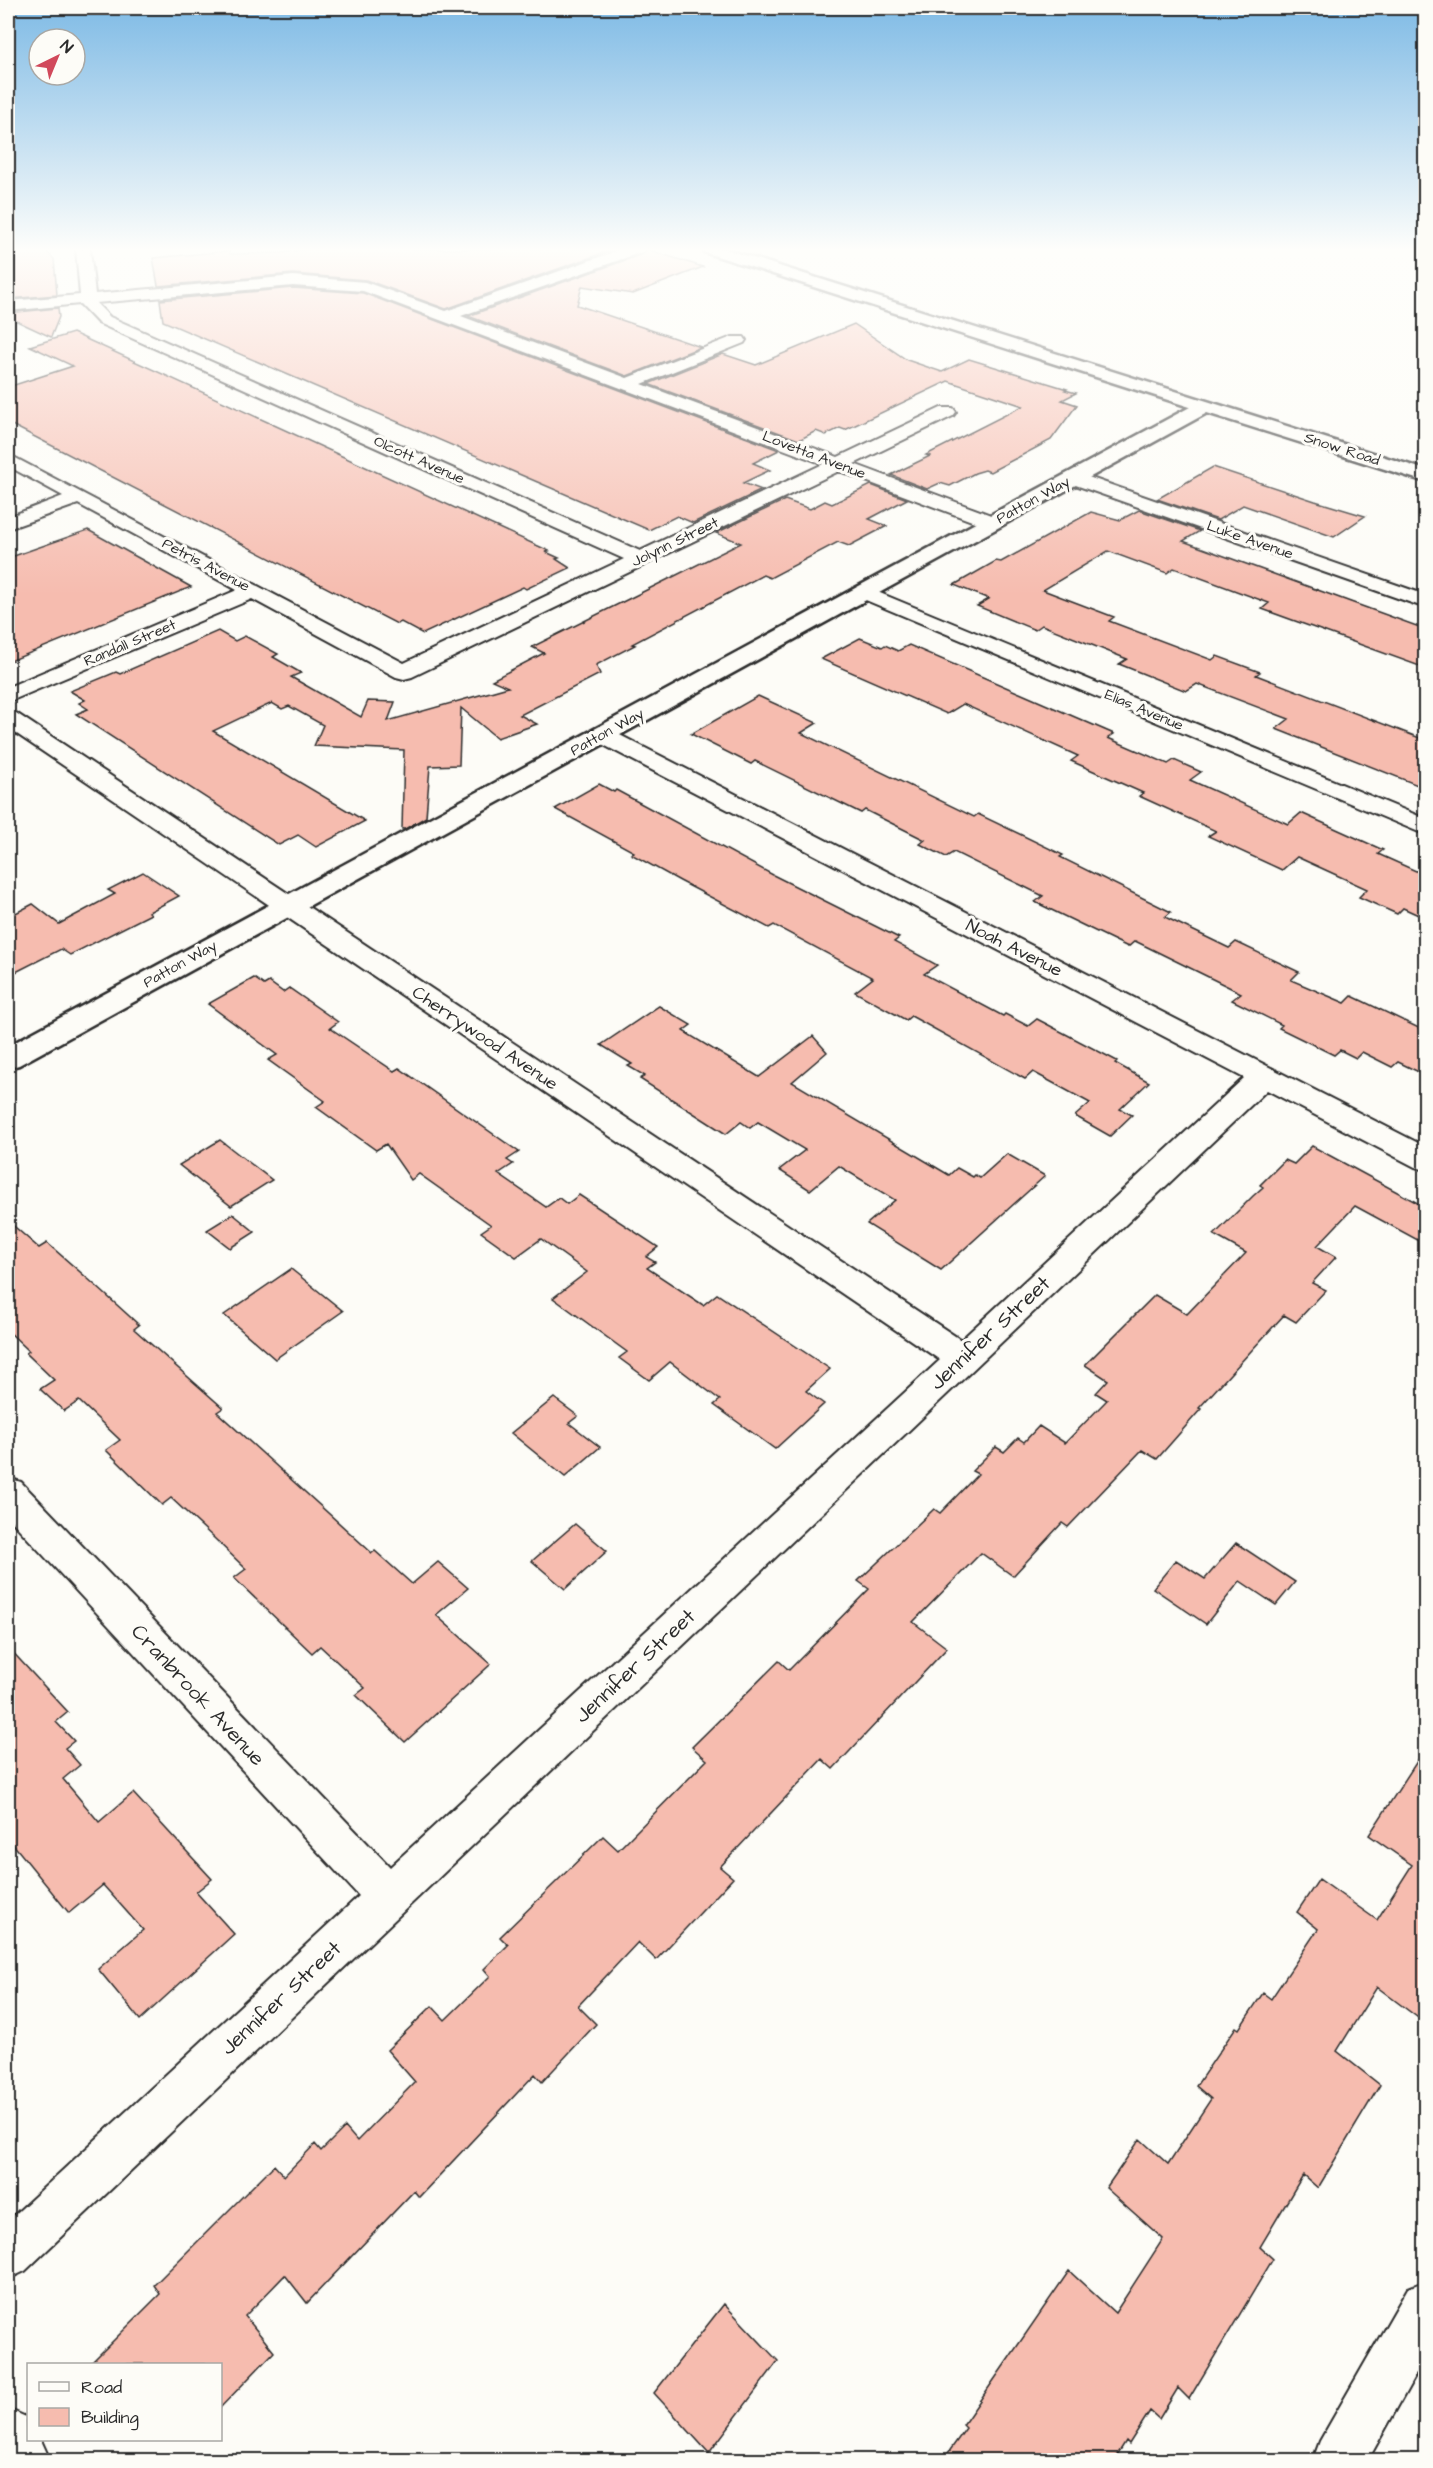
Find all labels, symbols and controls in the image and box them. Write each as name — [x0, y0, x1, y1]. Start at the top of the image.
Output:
north arrow — [27, 27, 87, 87]
text: N — [55, 35, 78, 58]
street label: Lovetta Avenue — [759, 426, 869, 484]
street label: Snow Road — [1302, 427, 1383, 471]
street label: Olcott Avenue — [370, 431, 468, 489]
street label: Patton Way — [992, 471, 1074, 530]
street label: Jolynn Street — [628, 512, 722, 573]
street label: Luke Avenue — [1204, 515, 1296, 565]
street label: Petris Avenue — [158, 533, 254, 597]
street label: Randall Street — [81, 614, 179, 672]
street label: Elias Avenue — [1102, 684, 1186, 736]
street label: Patton Way — [566, 703, 648, 762]
street label: Noah Avenue — [961, 913, 1067, 983]
street label: Patton Way — [139, 935, 221, 994]
street label: Cherrywood Avenue — [407, 980, 563, 1097]
street label: Jennifer Street — [923, 1269, 1057, 1397]
street label: Jennifer Street — [568, 1602, 702, 1730]
street label: Cranbrook Avenue — [125, 1618, 271, 1772]
street label: Jennifer Street — [214, 1934, 348, 2062]
legend — [27, 2363, 222, 2441]
text: Road — [81, 2375, 122, 2400]
text: Building — [81, 2405, 139, 2431]

